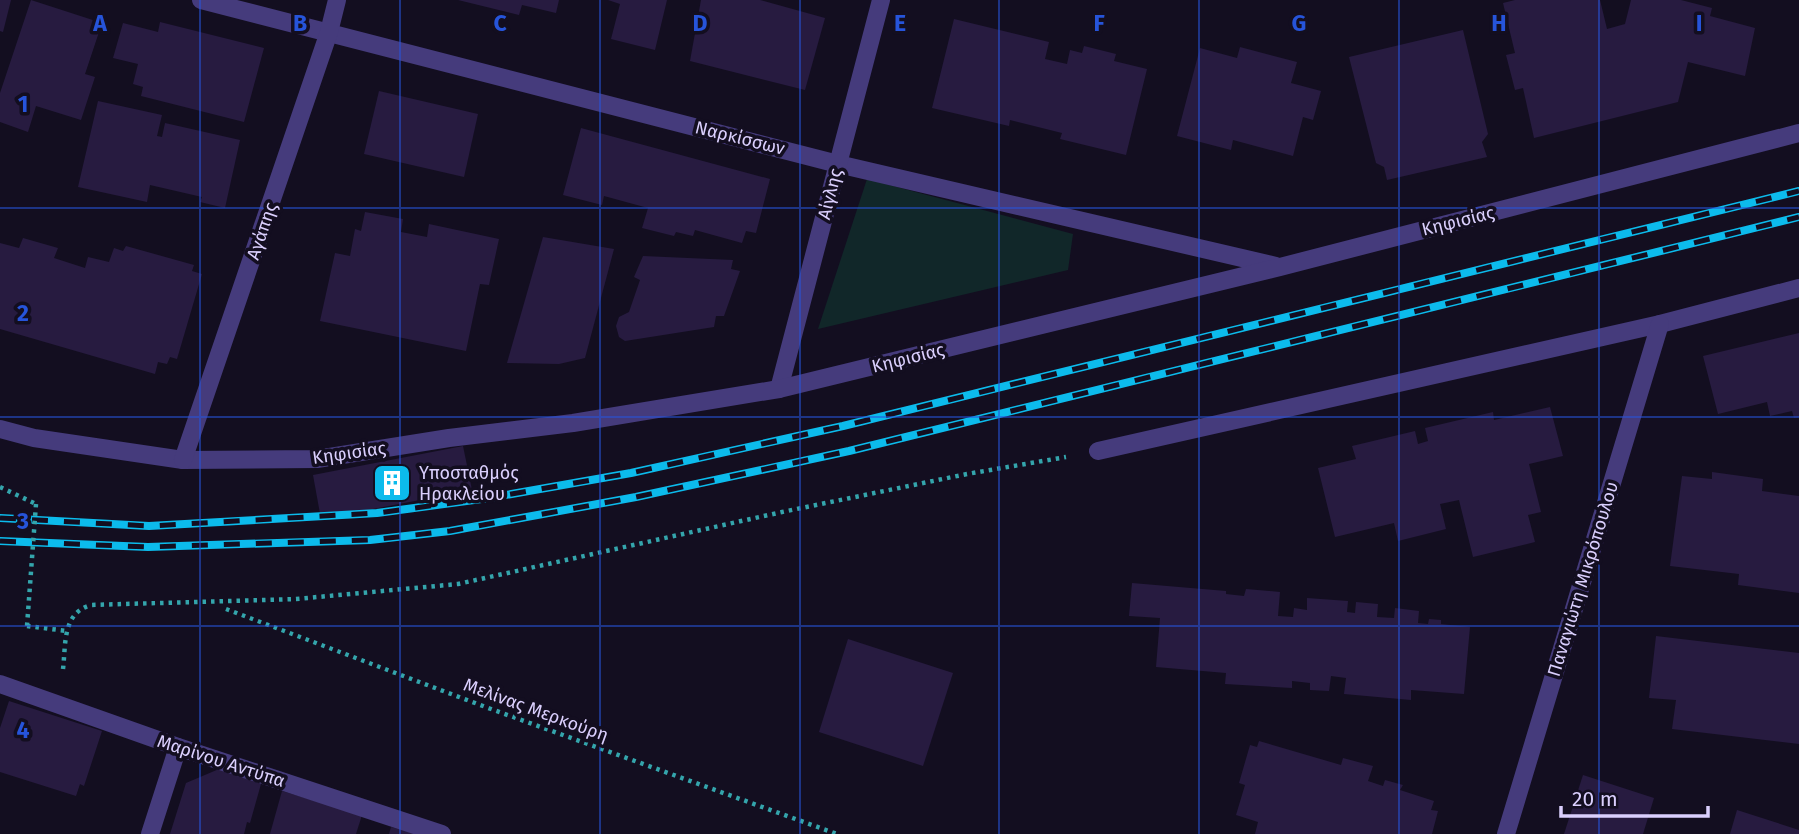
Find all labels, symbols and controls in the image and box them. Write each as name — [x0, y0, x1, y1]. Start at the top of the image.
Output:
text: A — [92, 9, 107, 37]
text: B — [293, 9, 307, 37]
text: C — [493, 9, 507, 37]
text: D — [693, 9, 708, 37]
text: E — [894, 9, 906, 37]
text: F — [1093, 9, 1105, 37]
text: G — [1292, 9, 1306, 37]
text: H — [1491, 9, 1507, 37]
text: I — [1696, 9, 1702, 37]
text: 1 — [18, 90, 28, 118]
street label: Ναρκίσσων — [693, 116, 787, 160]
street label: Αίγλης — [813, 166, 847, 222]
street label: Αγάπης — [242, 199, 282, 263]
street label: Κηφισίας — [1419, 201, 1497, 241]
text: 2 — [17, 299, 29, 327]
street label: Κηφισίας — [869, 338, 947, 378]
street label: Κηφισίας — [311, 437, 388, 469]
building icon: Υποσταθμός Ηρακλείου — [371, 462, 413, 504]
place label: Υποσταθμός Ηρακλείου — [419, 462, 519, 505]
street label: Παναγιώτη Μικρόπουλου — [1543, 479, 1623, 679]
text: 3 — [16, 507, 29, 535]
street label: Μελίνας Μερκούρη — [461, 674, 611, 746]
text: 4 — [17, 716, 30, 744]
street label: Μαρίνου Αντύπα — [154, 730, 288, 792]
scale bar — [1561, 774, 1708, 818]
text: 20 m — [1572, 786, 1618, 812]

